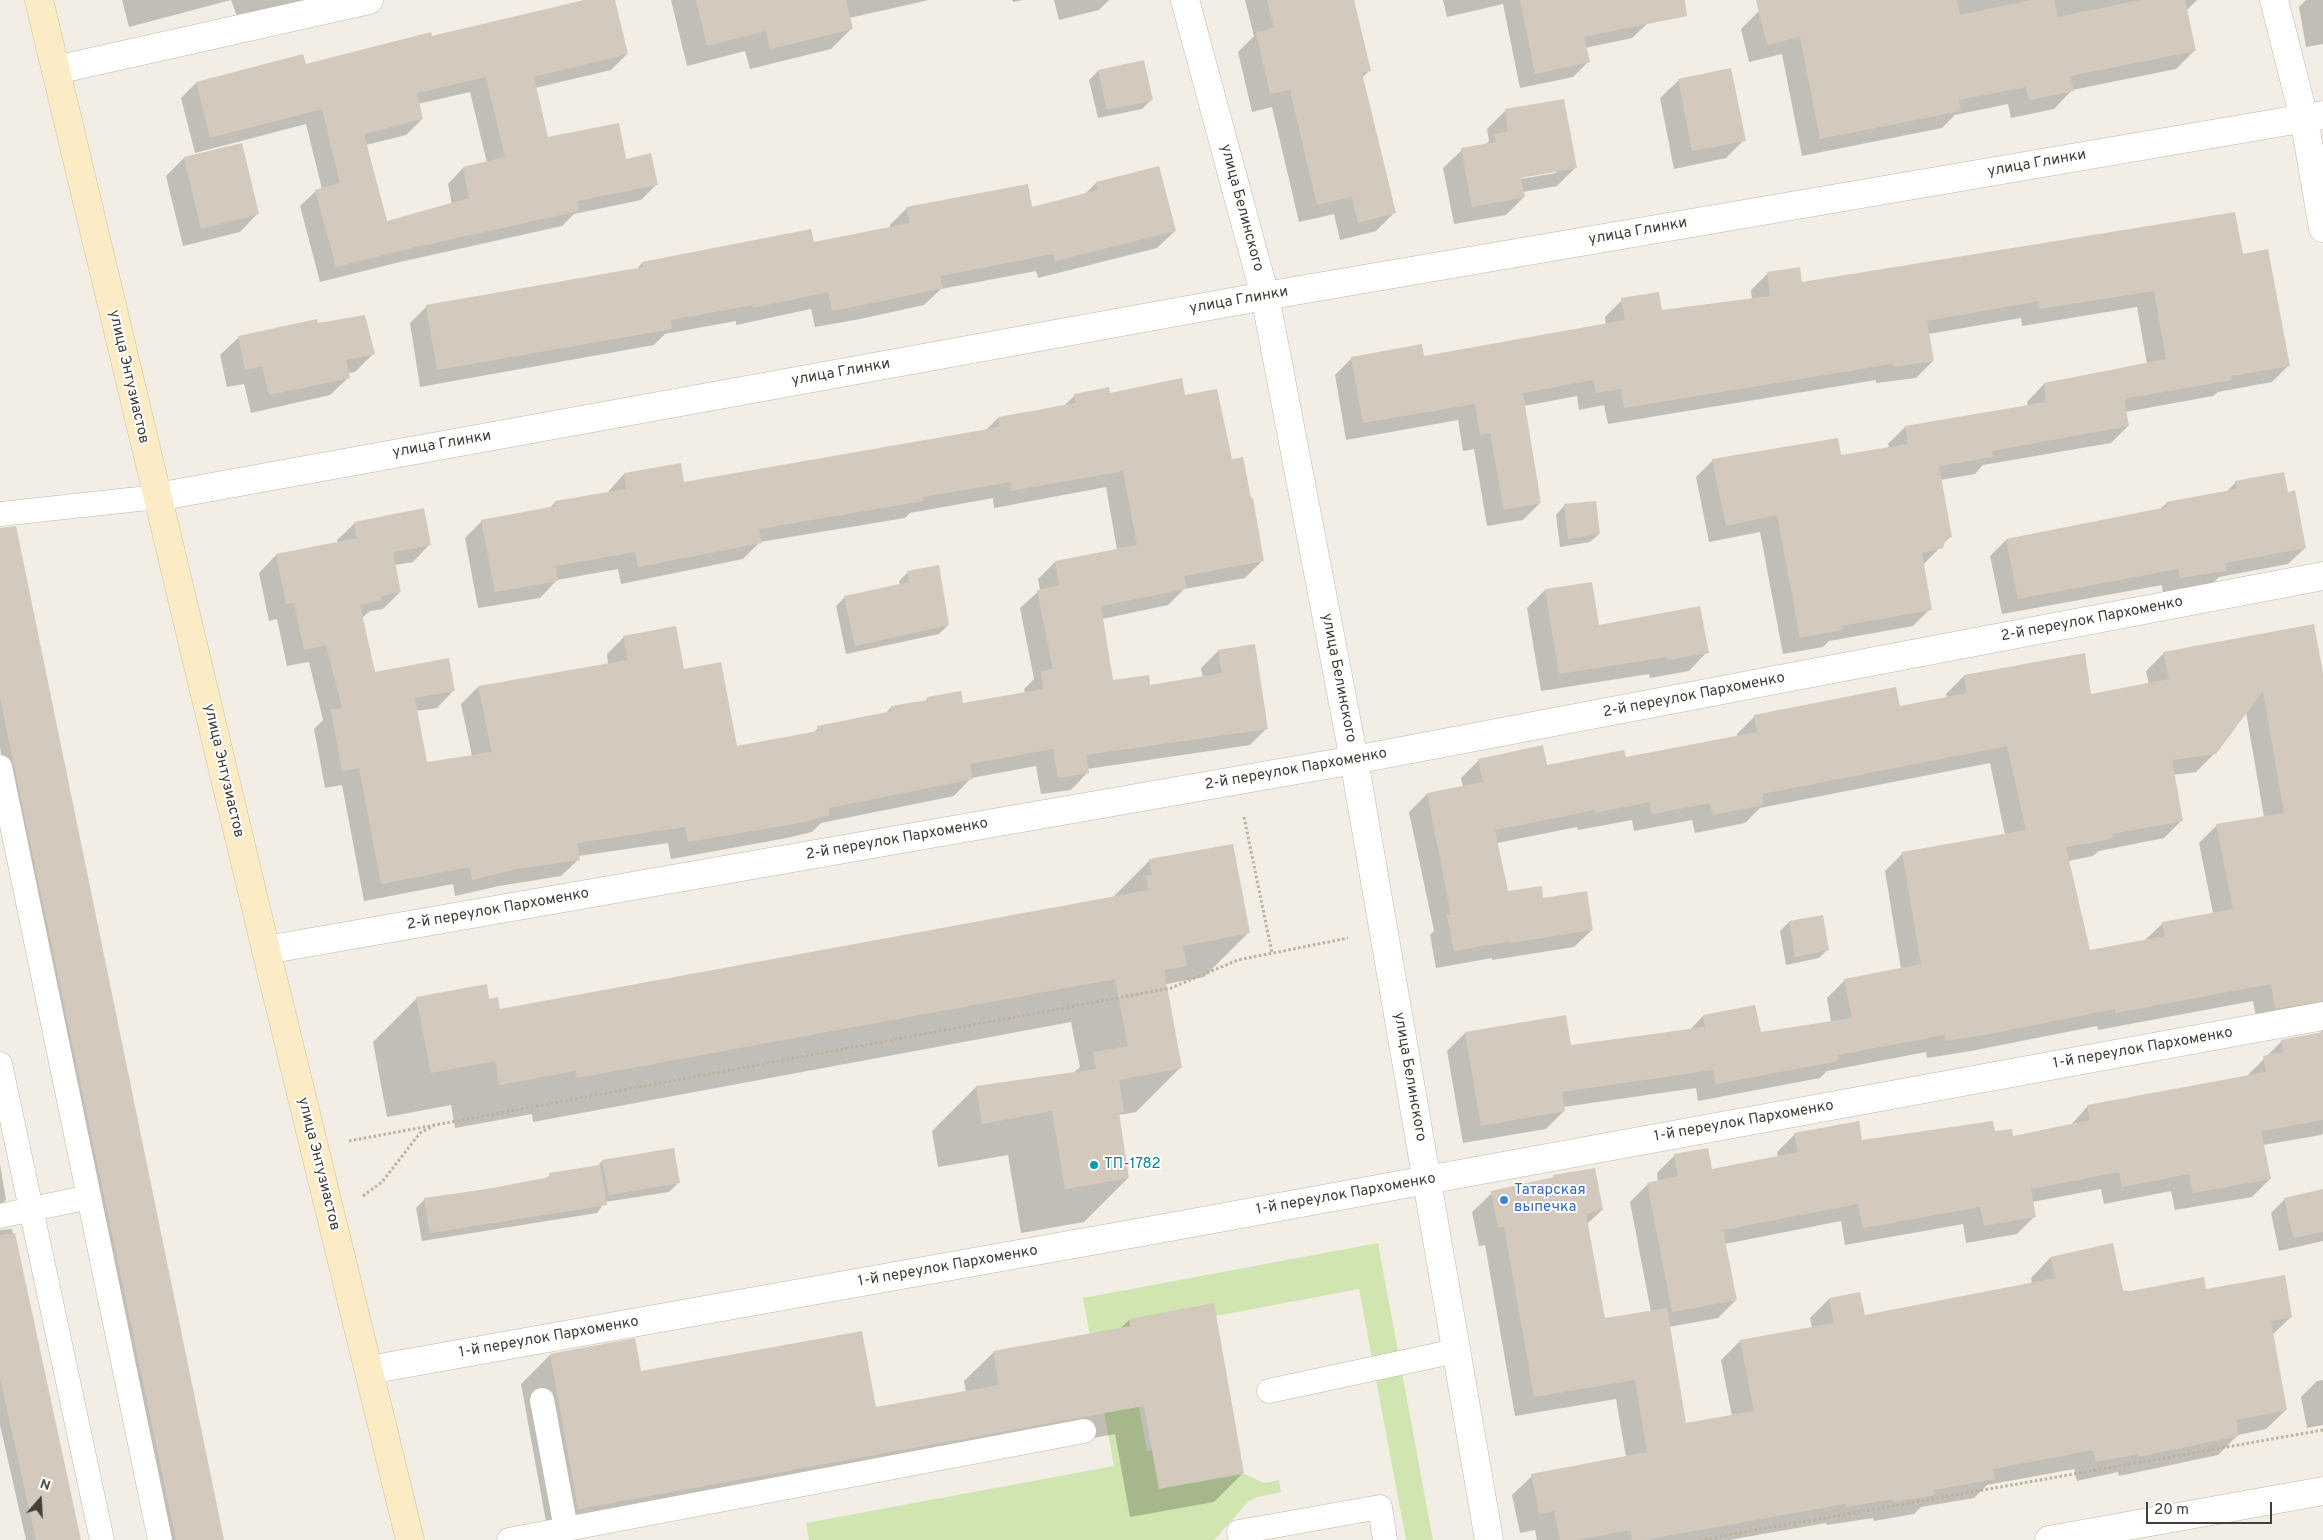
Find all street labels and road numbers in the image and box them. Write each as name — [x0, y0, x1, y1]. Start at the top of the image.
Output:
street label: улица Белинского — [1215, 142, 1267, 274]
street label: улица Глинки — [1986, 146, 2088, 182]
street label: улица Глинки — [1587, 214, 1689, 250]
street label: улица Глинки — [1188, 283, 1290, 319]
street label: улица Энтузиастов — [104, 308, 152, 446]
street label: улица Глинки — [790, 355, 892, 391]
street label: улица Глинки — [391, 427, 493, 463]
street label: 2-й переулок Пархоменко — [1999, 594, 2185, 646]
street label: улица Белинского — [1317, 612, 1359, 744]
street label: 2-й переулок Пархоменко — [1601, 670, 1787, 722]
street label: улица Энтузиастов — [199, 702, 247, 840]
street label: 2-й переулок Пархоменко — [1203, 745, 1389, 795]
street label: 2-й переулок Пархоменко — [804, 815, 990, 865]
street label: 2-й переулок Пархоменко — [405, 885, 591, 935]
street label: улица Белинского — [1389, 1011, 1429, 1143]
street label: 1-й переулок Пархоменко — [2052, 1024, 2234, 1074]
street label: улица Энтузиастов — [293, 1096, 343, 1232]
street label: 1-й переулок Пархоменко — [1653, 1097, 1835, 1147]
street label: 1-й переулок Пархоменко — [1255, 1170, 1437, 1220]
street label: 1-й переулок Пархоменко — [857, 1242, 1039, 1292]
street label: 1-й переулок Пархоменко — [458, 1313, 640, 1363]

